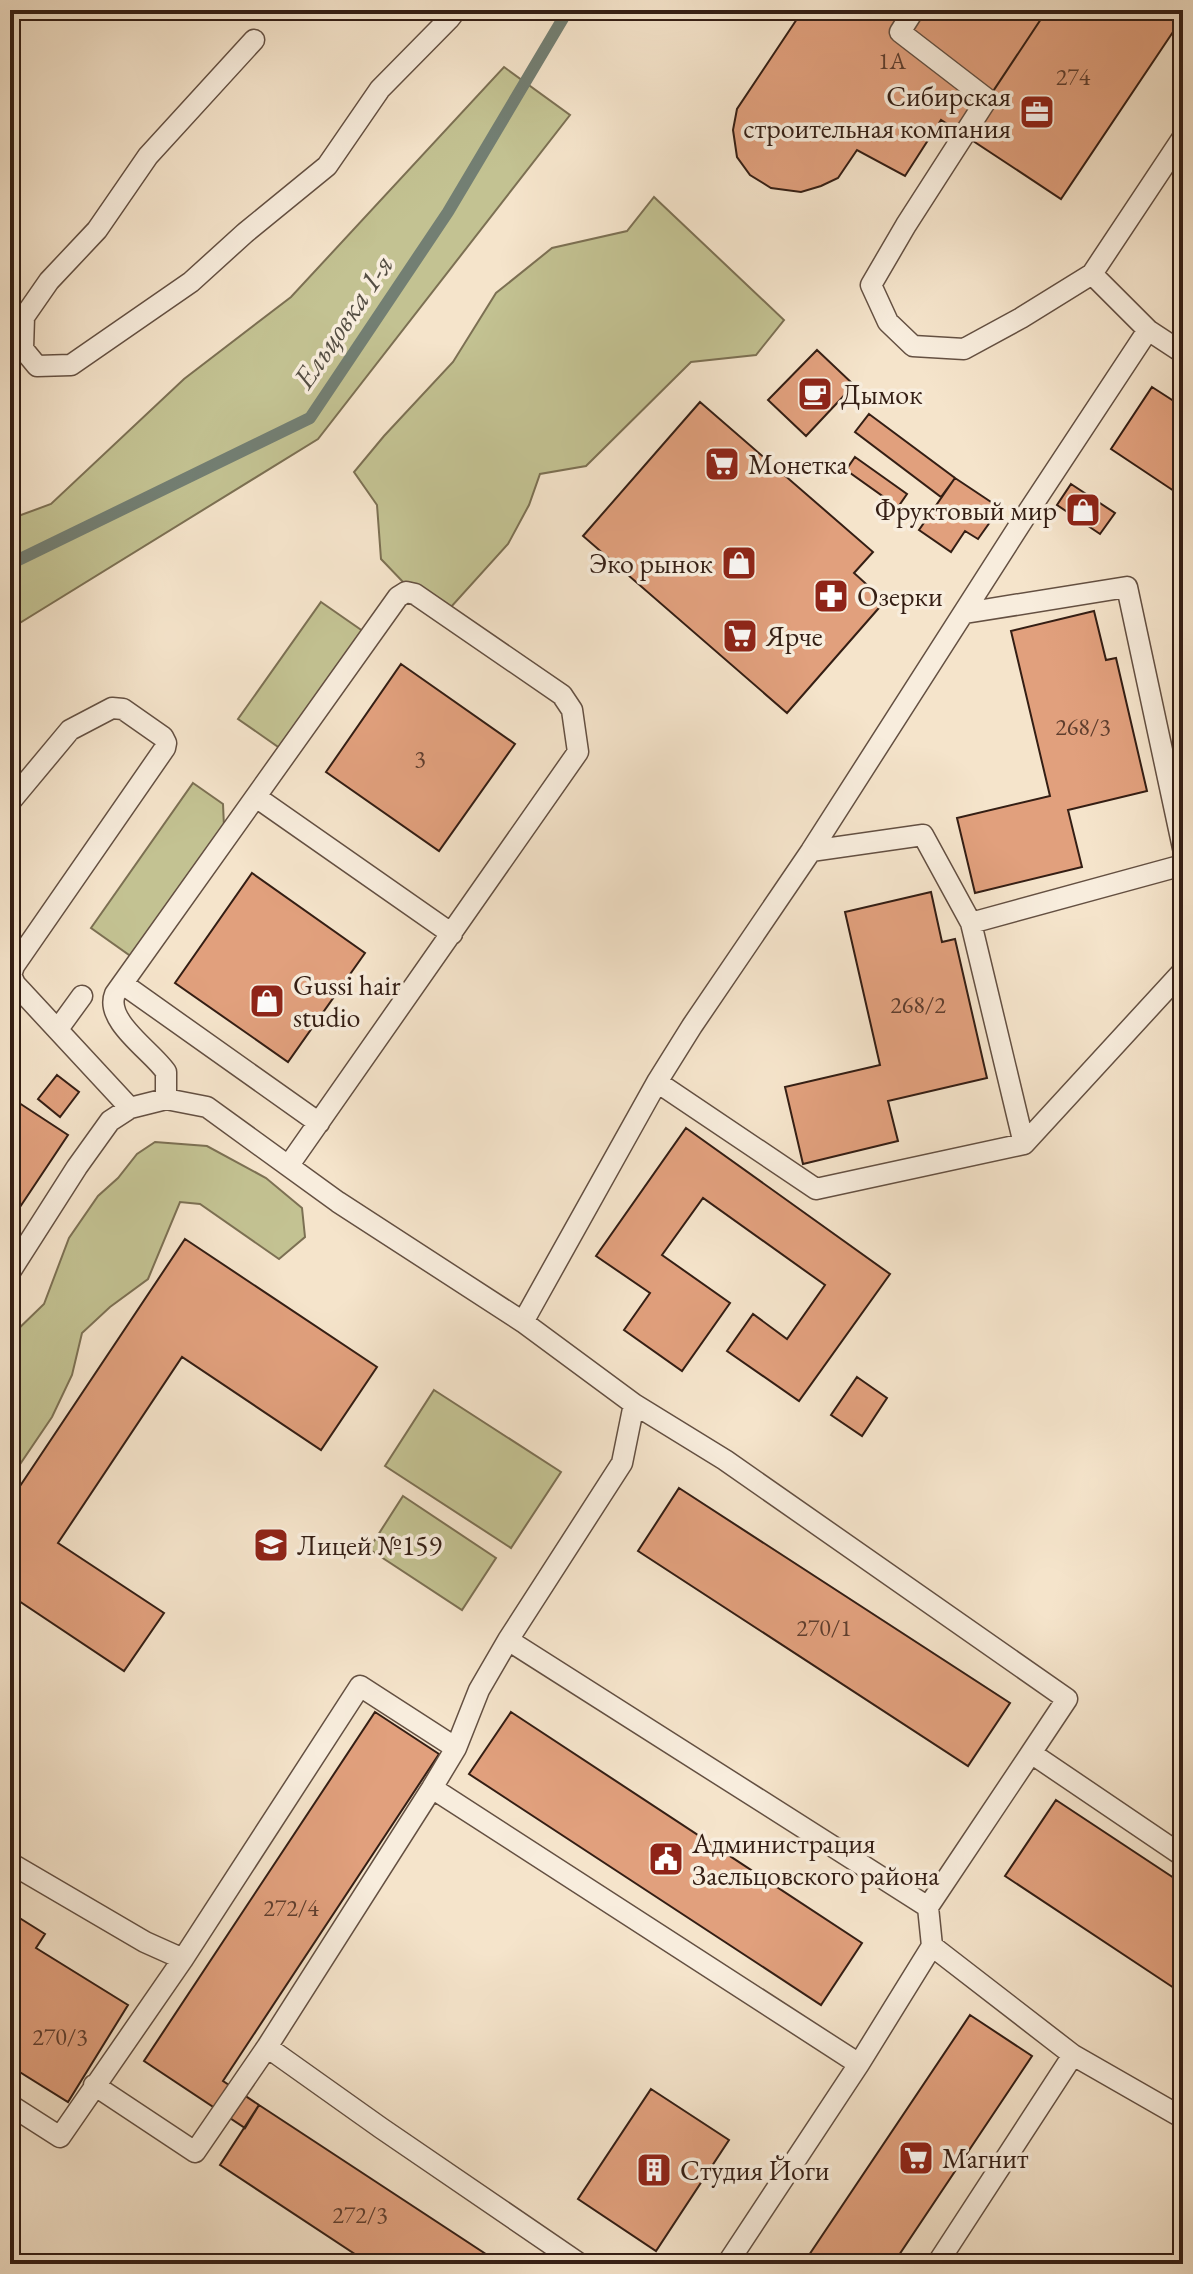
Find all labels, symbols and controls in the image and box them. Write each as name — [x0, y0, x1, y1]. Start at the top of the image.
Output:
house number: 1А — [878, 45, 906, 76]
house number: 274 — [1056, 61, 1091, 92]
place label: Сибирская строительная компания — [743, 78, 1011, 146]
office icon: Сибирская строительная компания — [1018, 93, 1056, 131]
water label: Ельцовка 1-я — [283, 247, 402, 396]
cafe icon: Дымок — [796, 375, 834, 413]
place label: Дымок — [841, 376, 923, 412]
supermarket icon: Монетка — [703, 445, 741, 483]
place label: Монетка — [748, 446, 848, 482]
shop icon: Фруктовый мир — [1064, 491, 1102, 529]
place label: Фруктовый мир — [875, 492, 1057, 528]
shop icon: Эко рынок — [720, 544, 758, 582]
place label: Эко рынок — [589, 545, 713, 581]
pharmacy icon: Озерки — [812, 577, 850, 615]
place label: Озерки — [857, 578, 943, 614]
supermarket icon: Ярче — [721, 617, 759, 655]
place label: Ярче — [765, 618, 823, 654]
house number: 268/3 — [1055, 711, 1111, 742]
house number: 3 — [414, 743, 426, 774]
place label: Gussi hair studio — [293, 967, 401, 1035]
shop icon: Gussi hair studio — [248, 982, 286, 1020]
house number: 268/2 — [890, 989, 946, 1020]
school or university icon: Лицей №159 — [252, 1526, 290, 1564]
place label: Лицей №159 — [297, 1527, 442, 1563]
house number: 270/1 — [796, 1612, 852, 1643]
place label: Администрация Заельцовского района — [691, 1825, 940, 1893]
public building icon: Администрация Заельцовского района — [647, 1840, 685, 1878]
house number: 272/4 — [263, 1892, 319, 1923]
house number: 270/3 — [32, 2021, 88, 2052]
supermarket icon: Магнит — [897, 2139, 935, 2177]
place label: Магнит — [942, 2140, 1029, 2176]
building icon: Студия Йоги — [635, 2151, 673, 2189]
place label: Студия Йоги — [680, 2152, 830, 2188]
house number: 272/3 — [332, 2199, 388, 2230]

